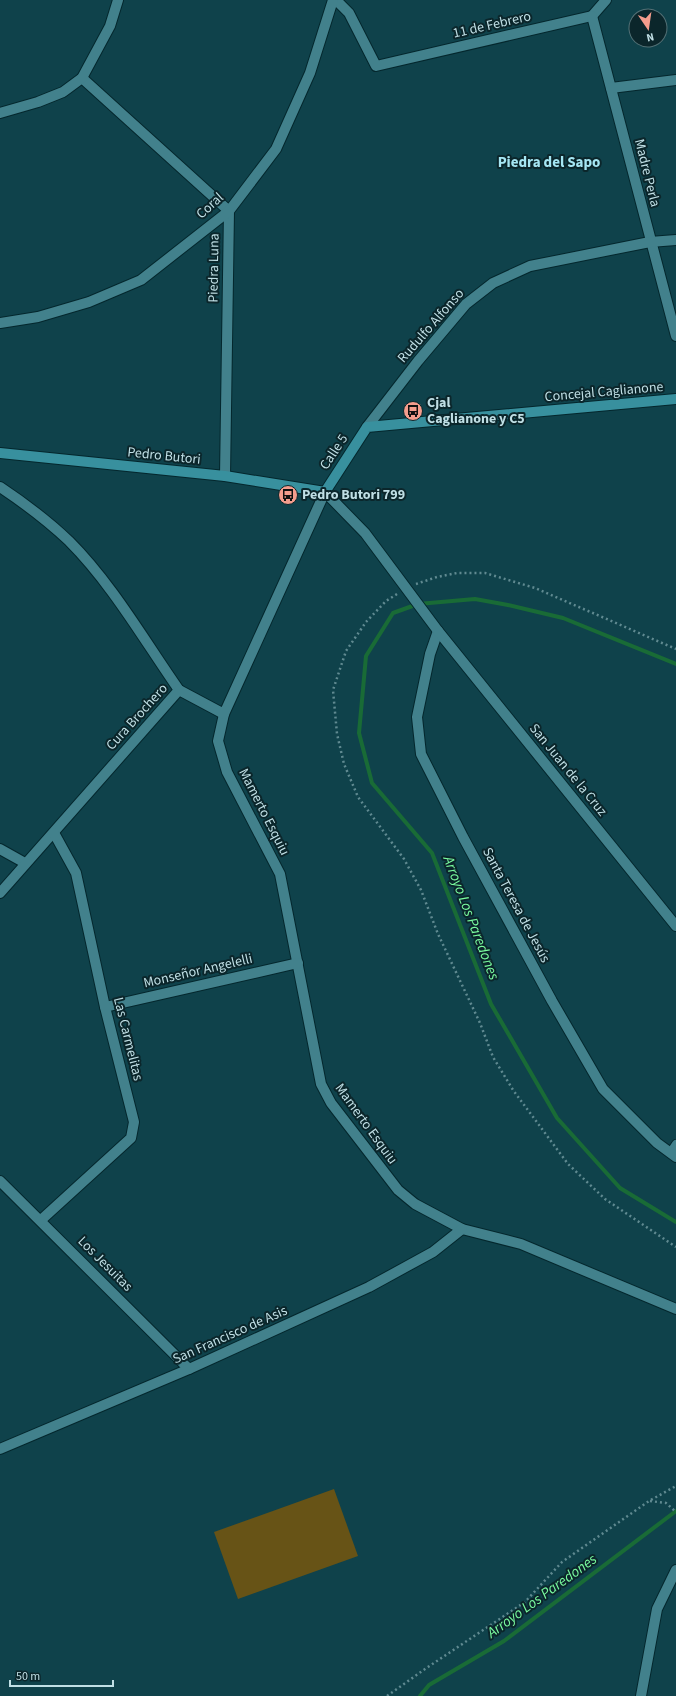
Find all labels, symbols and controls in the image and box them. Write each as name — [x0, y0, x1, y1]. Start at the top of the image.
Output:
street label: 11 de Febrero — [451, 6, 533, 44]
north arrow — [628, 8, 668, 48]
text: N — [645, 29, 655, 45]
street label: Madre Perla — [629, 137, 665, 209]
district label: Piedra del Sapo — [498, 152, 600, 173]
street label: Coral — [192, 188, 228, 224]
street label: Piedra Luna — [203, 233, 225, 303]
street label: Rudulfo Alfonso — [393, 284, 469, 368]
street label: Concejal Caglianone — [544, 377, 664, 407]
place label: Cjal Caglianone y C5 — [427, 393, 525, 429]
bus stop icon: Cjal Caglianone y C5 — [402, 400, 424, 422]
street label: Calle 5 — [315, 430, 353, 474]
street label: Pedro Butori — [126, 442, 202, 470]
bus stop icon: Pedro Butori 799 — [277, 484, 299, 506]
place label: Pedro Butori 799 — [302, 485, 405, 505]
street label: Cura Brochero — [102, 679, 172, 755]
street label: San Juan de la Cruz — [524, 719, 612, 821]
street label: Mamerto Esquiu — [233, 765, 295, 859]
street label: Santa Teresa de Jesús — [477, 844, 555, 966]
water label: Arroyo Los Paredones — [437, 852, 504, 983]
street label: Monseñor Angelelli — [142, 949, 254, 993]
street label: Las Carmelitas — [108, 995, 148, 1083]
street label: Mamerto Esquiu — [330, 1080, 402, 1168]
street label: Los Jesuitas — [73, 1232, 137, 1296]
street label: San Francisco de Asis — [169, 1301, 291, 1369]
water label: Arroyo Los Paredones — [482, 1549, 601, 1644]
scale bar — [10, 1662, 113, 1688]
text: 50 m — [16, 1668, 40, 1685]

